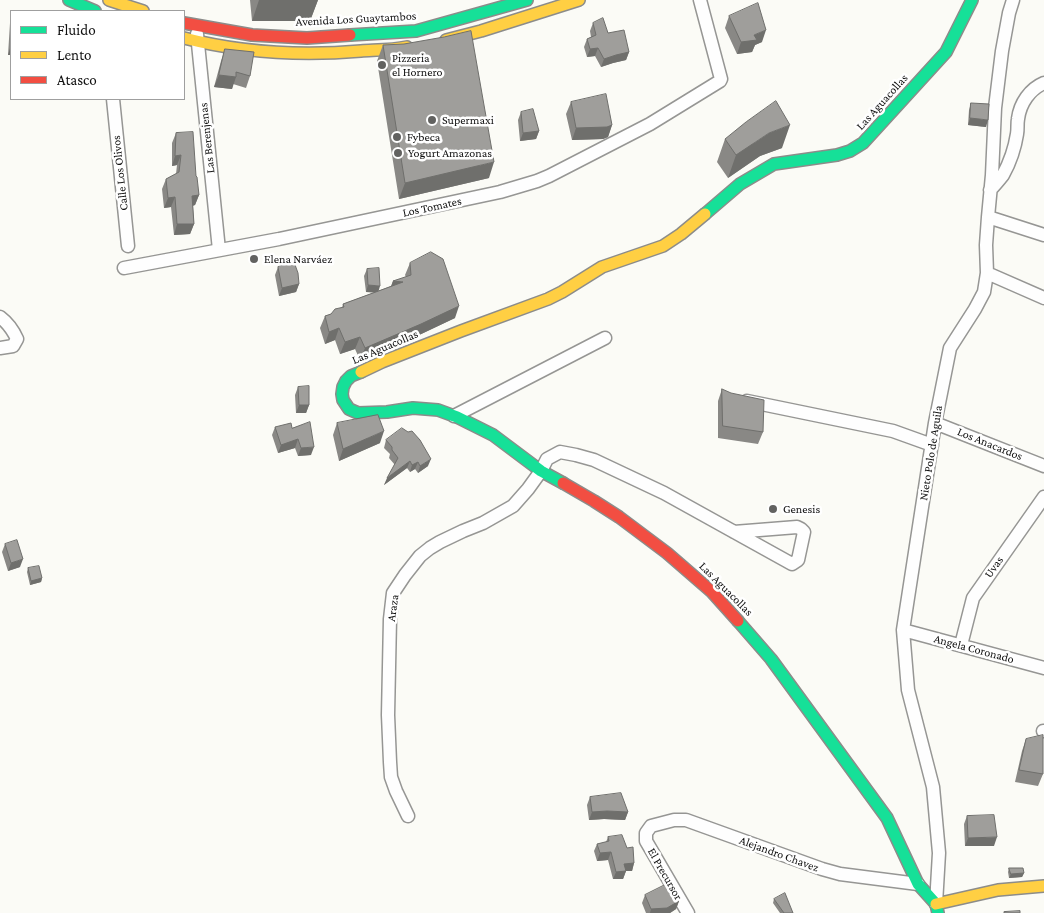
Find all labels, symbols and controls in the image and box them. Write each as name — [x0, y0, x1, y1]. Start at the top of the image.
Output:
street label: Avenida Los Guaytambos — [295, 9, 417, 29]
legend — [10, 10, 185, 100]
text: Fluido — [57, 22, 96, 38]
text: Lento — [57, 47, 91, 63]
place label: Pizzeria el Hornero — [392, 51, 442, 79]
marker: Pizzeria el Hornero — [376, 59, 388, 71]
street label: Las Aguacollas — [853, 71, 911, 133]
text: Atasco — [57, 72, 97, 88]
street label: Las Berenjenas — [196, 102, 218, 174]
place label: Supermaxi — [442, 113, 494, 127]
marker: Supermaxi — [426, 114, 438, 126]
place label: Fybeca — [407, 130, 440, 144]
marker: Fybeca — [391, 131, 403, 143]
street label: Calle Los Olivos — [109, 135, 131, 211]
place label: Yogurt Amazonas — [408, 146, 492, 160]
marker: Yogurt Amazonas — [392, 147, 404, 159]
street label: Los Tomates — [401, 194, 463, 220]
place label: Elena Narváez — [264, 252, 332, 266]
marker: Elena Narváez — [248, 253, 260, 265]
street label: Las Aguacollas — [350, 327, 420, 367]
street label: Nieto Polo de Aguila — [916, 404, 946, 502]
street label: Los Anacardos — [955, 424, 1025, 464]
place label: Genesis — [783, 502, 820, 516]
marker: Genesis — [767, 503, 779, 515]
street label: Uvas — [981, 553, 1007, 581]
street label: Las Aguacollas — [696, 559, 756, 619]
street label: Araza — [384, 594, 402, 622]
street label: Angela Coronado — [932, 631, 1016, 667]
street label: Alejandro Chavez — [737, 833, 821, 875]
street label: El Precursor — [644, 845, 686, 903]

